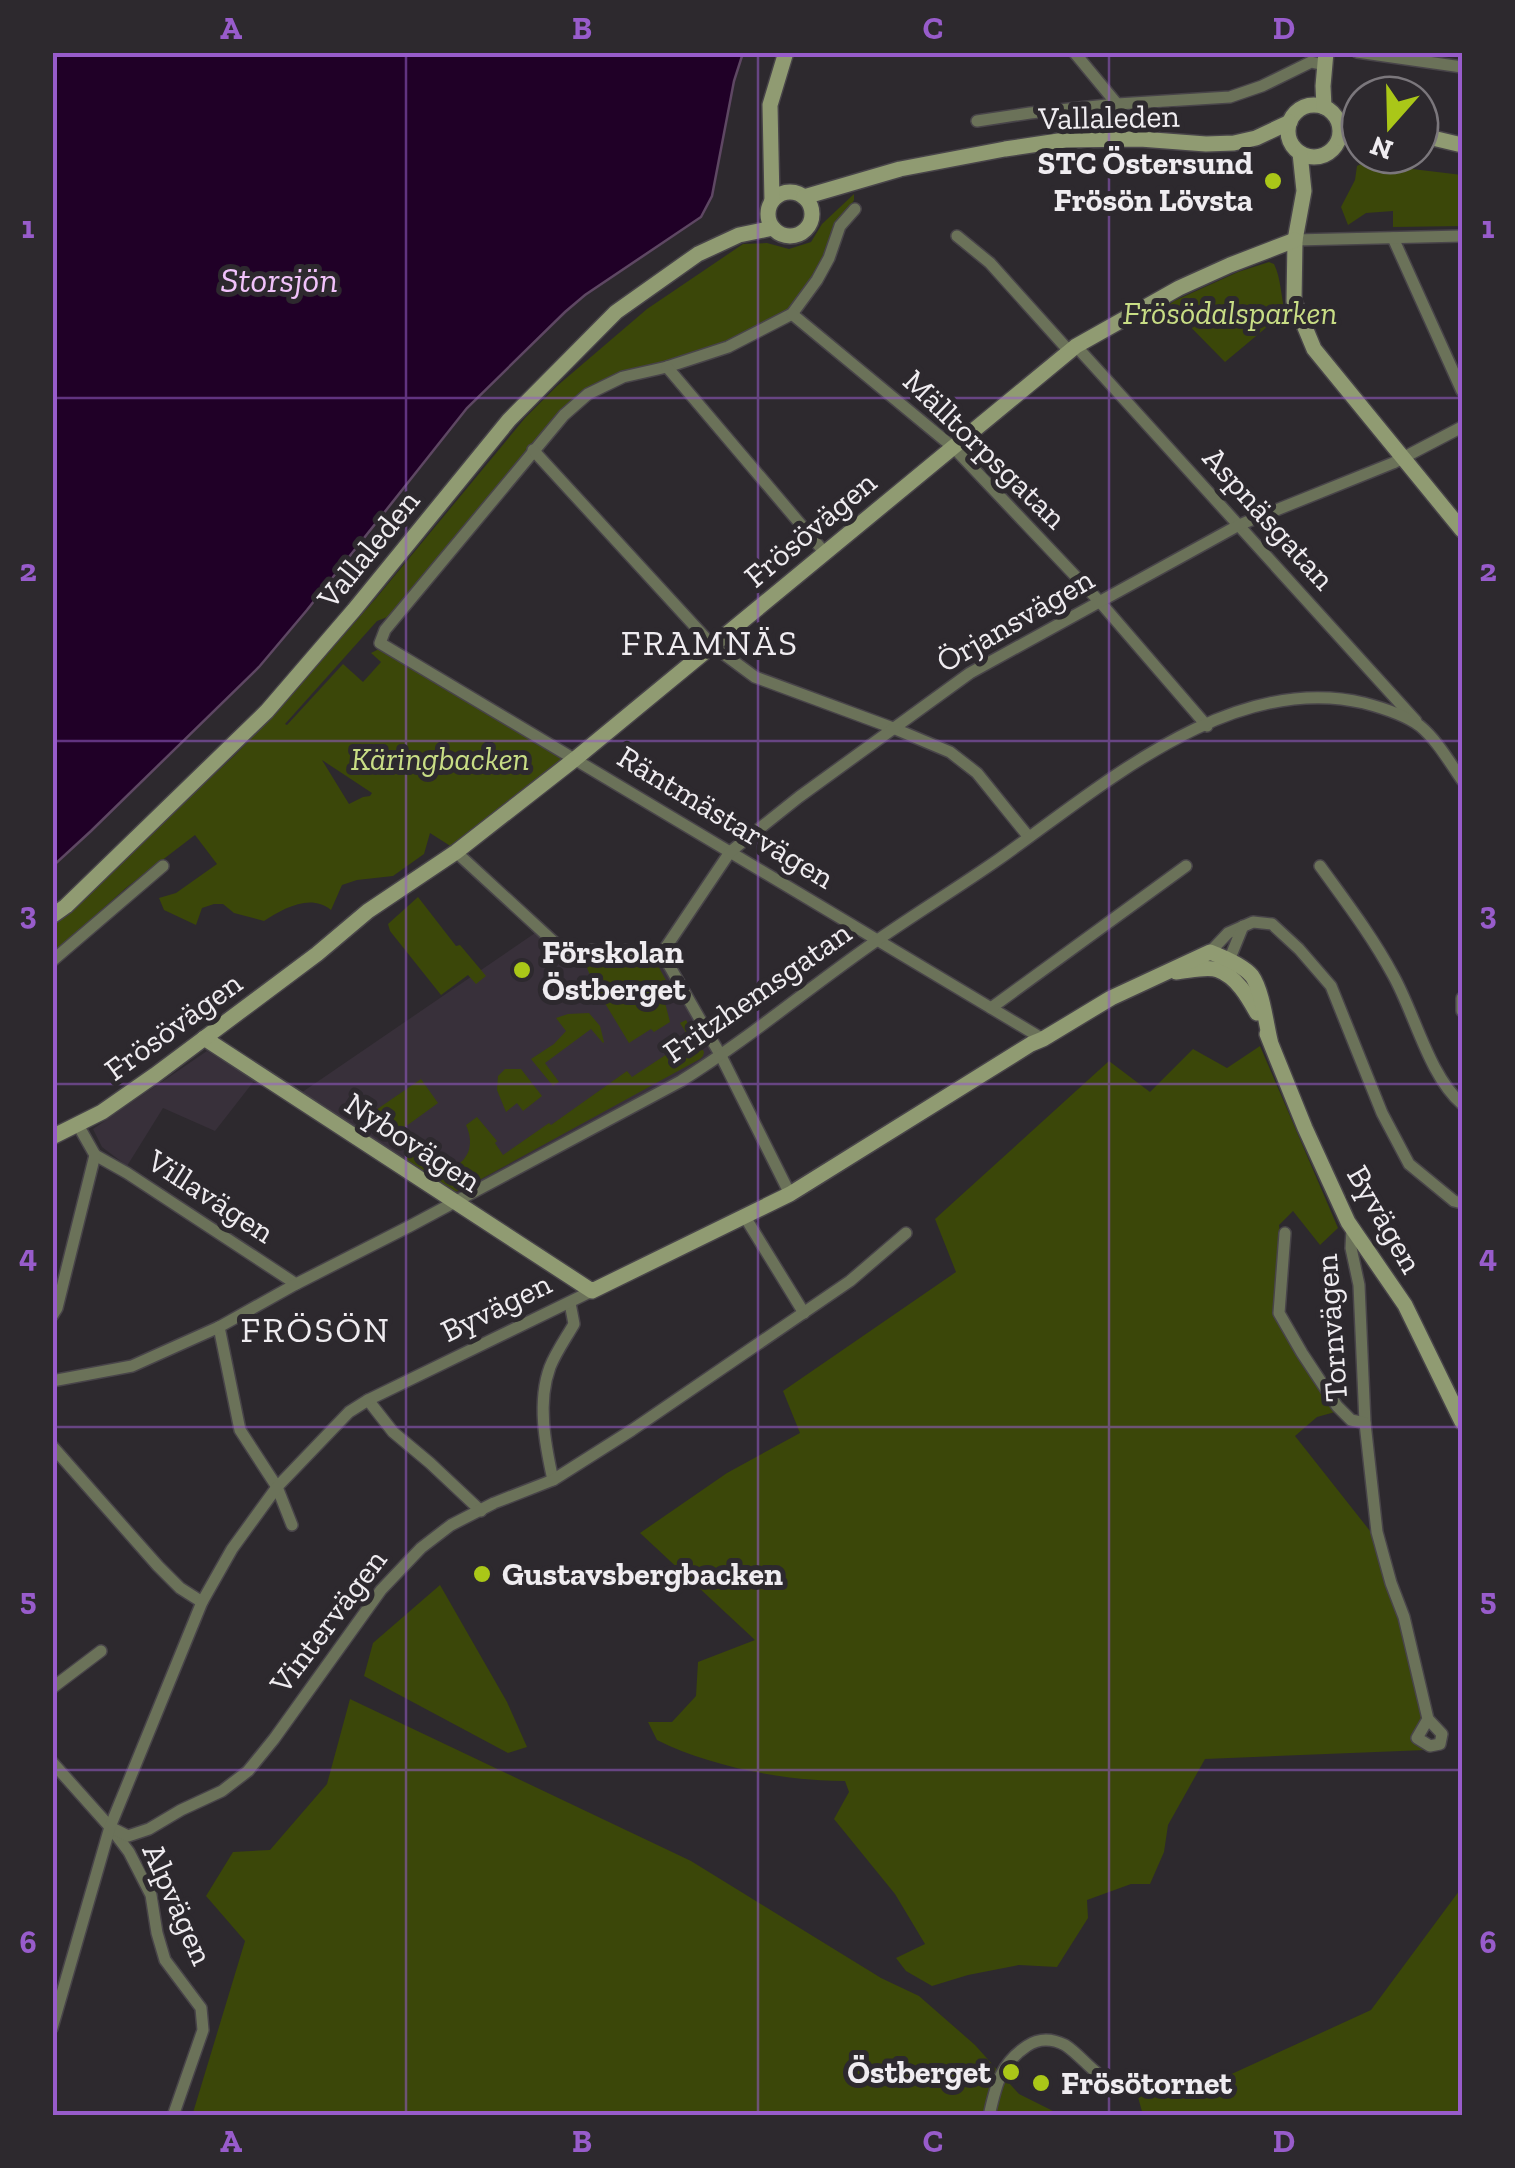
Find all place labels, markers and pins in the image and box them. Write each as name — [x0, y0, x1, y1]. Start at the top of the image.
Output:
place label: STC Östersund Frösön Lövsta — [1037, 144, 1253, 219]
marker: STC Östersund Frösön Lövsta — [1262, 170, 1284, 192]
place label: Förskolan Östberget — [542, 933, 686, 1008]
marker: Förskolan Östberget — [511, 959, 533, 981]
place label: Gustavsbergbacken — [502, 1555, 783, 1593]
marker: Gustavsbergbacken — [471, 1563, 493, 1585]
place label: Östberget — [847, 2053, 991, 2091]
marker: Östberget — [1000, 2061, 1022, 2083]
place label: Frösötornet — [1061, 2064, 1232, 2102]
marker: Frösötornet — [1030, 2072, 1052, 2094]

